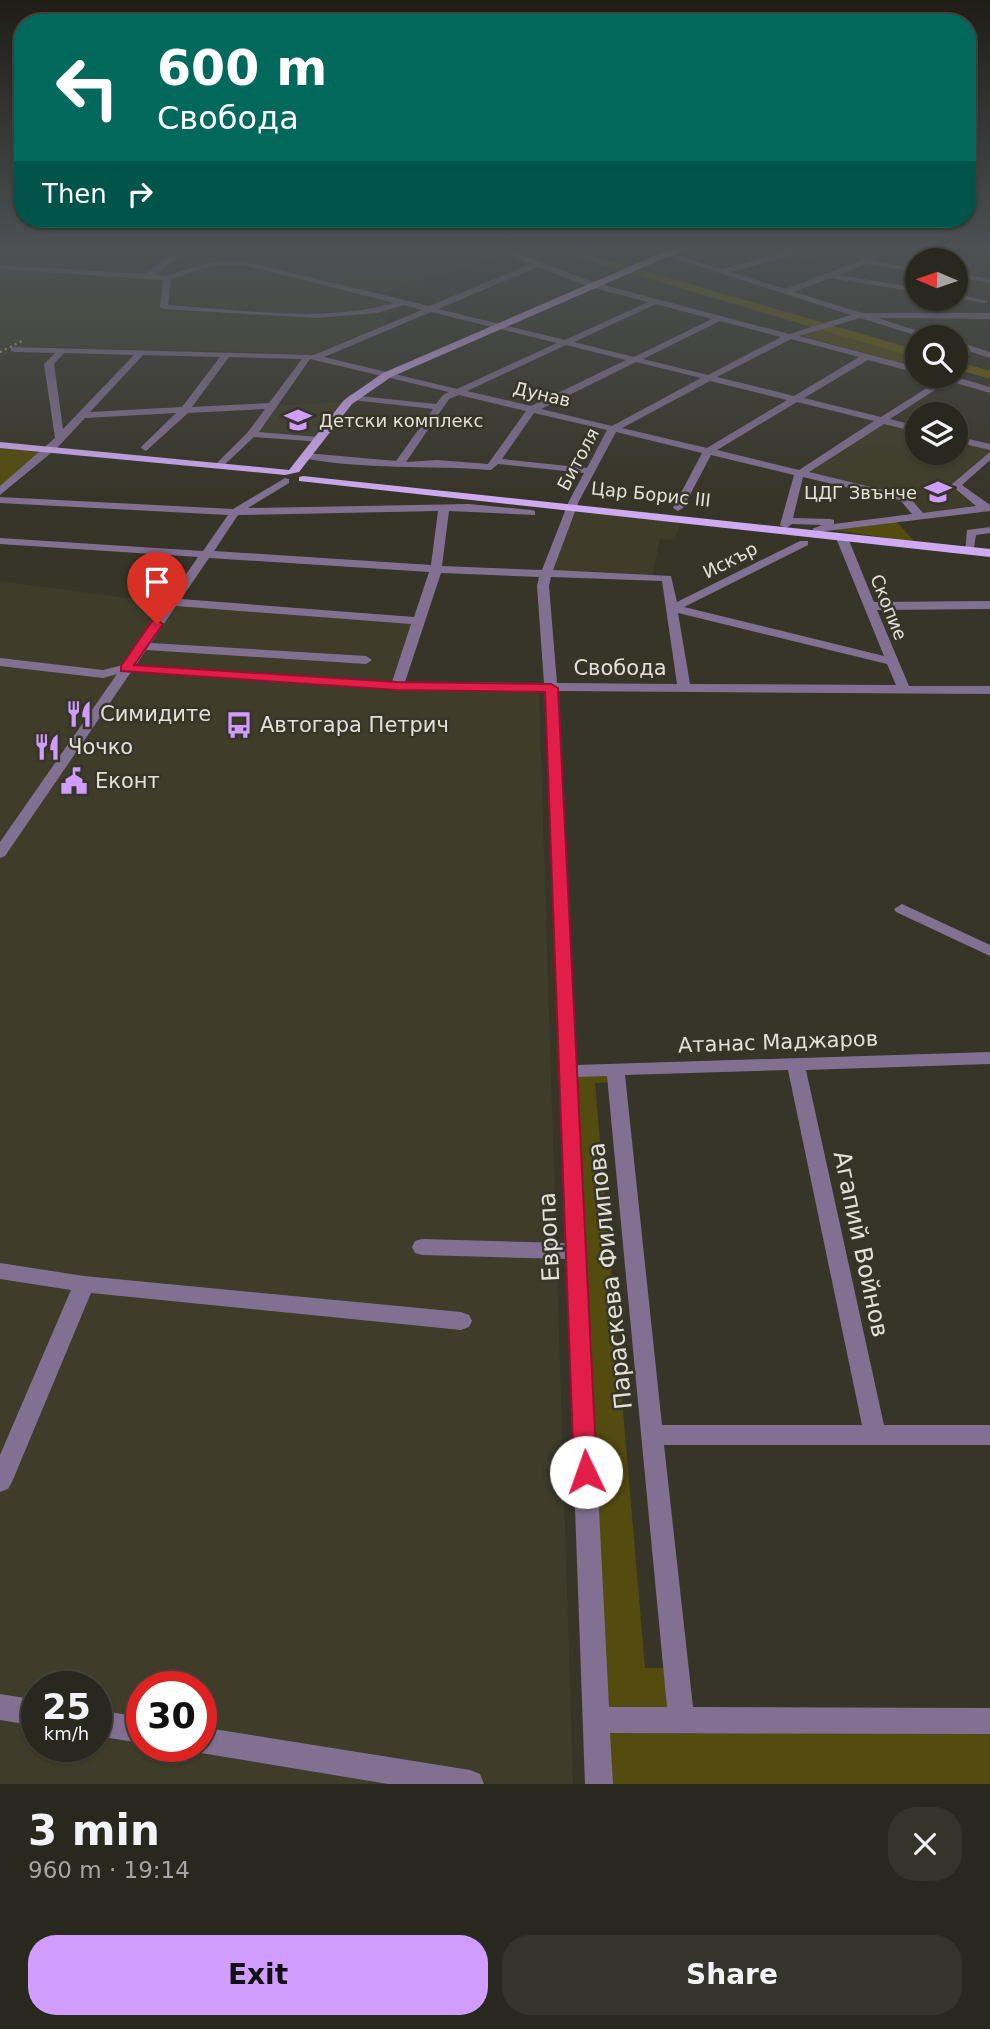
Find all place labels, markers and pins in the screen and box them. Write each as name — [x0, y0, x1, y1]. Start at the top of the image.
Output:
school or university icon: Детски комплекс — [283, 405, 313, 435]
place label: Детски комплекс — [319, 410, 483, 431]
school or university icon: ЦДГ Звънче — [923, 477, 953, 507]
place label: ЦДГ Звънче — [804, 482, 917, 503]
pin — [127, 552, 187, 624]
restaurant icon: Симидите — [64, 699, 94, 729]
place label: Симидите — [100, 702, 211, 726]
bus stop icon: Автогара Петрич — [224, 710, 254, 740]
place label: Автогара Петрич — [260, 713, 449, 737]
restaurant icon: Чочко — [32, 732, 62, 762]
place label: Чочко — [68, 735, 133, 759]
public building icon: Еконт — [59, 766, 89, 796]
place label: Еконт — [95, 769, 160, 793]

